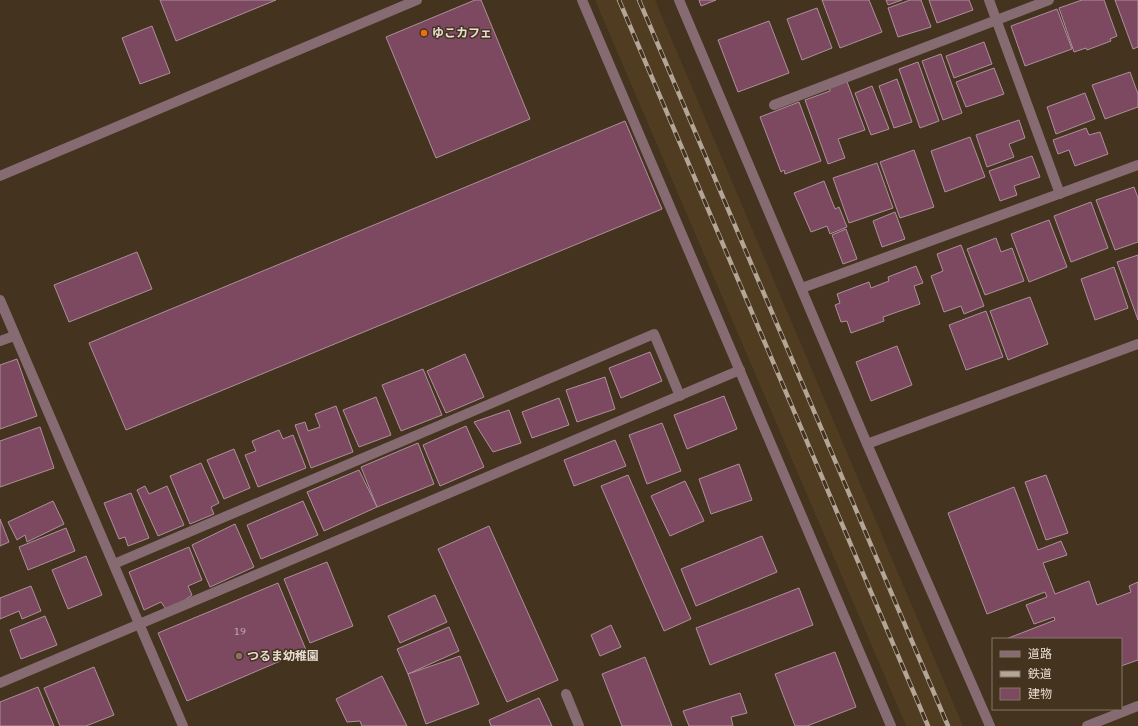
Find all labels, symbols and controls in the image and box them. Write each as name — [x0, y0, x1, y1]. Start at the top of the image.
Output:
place label: ゆこカフェ — [432, 25, 492, 40]
marker: ゆこカフェ — [419, 28, 429, 38]
house number: 19 — [234, 625, 246, 638]
legend — [992, 638, 1122, 710]
text: 道路 — [1028, 646, 1052, 661]
place label: つるま幼稚園 — [247, 648, 319, 663]
marker: つるま幼稚園 — [234, 651, 244, 661]
text: 鉄道 — [1028, 666, 1052, 681]
text: 建物 — [1028, 686, 1052, 701]

